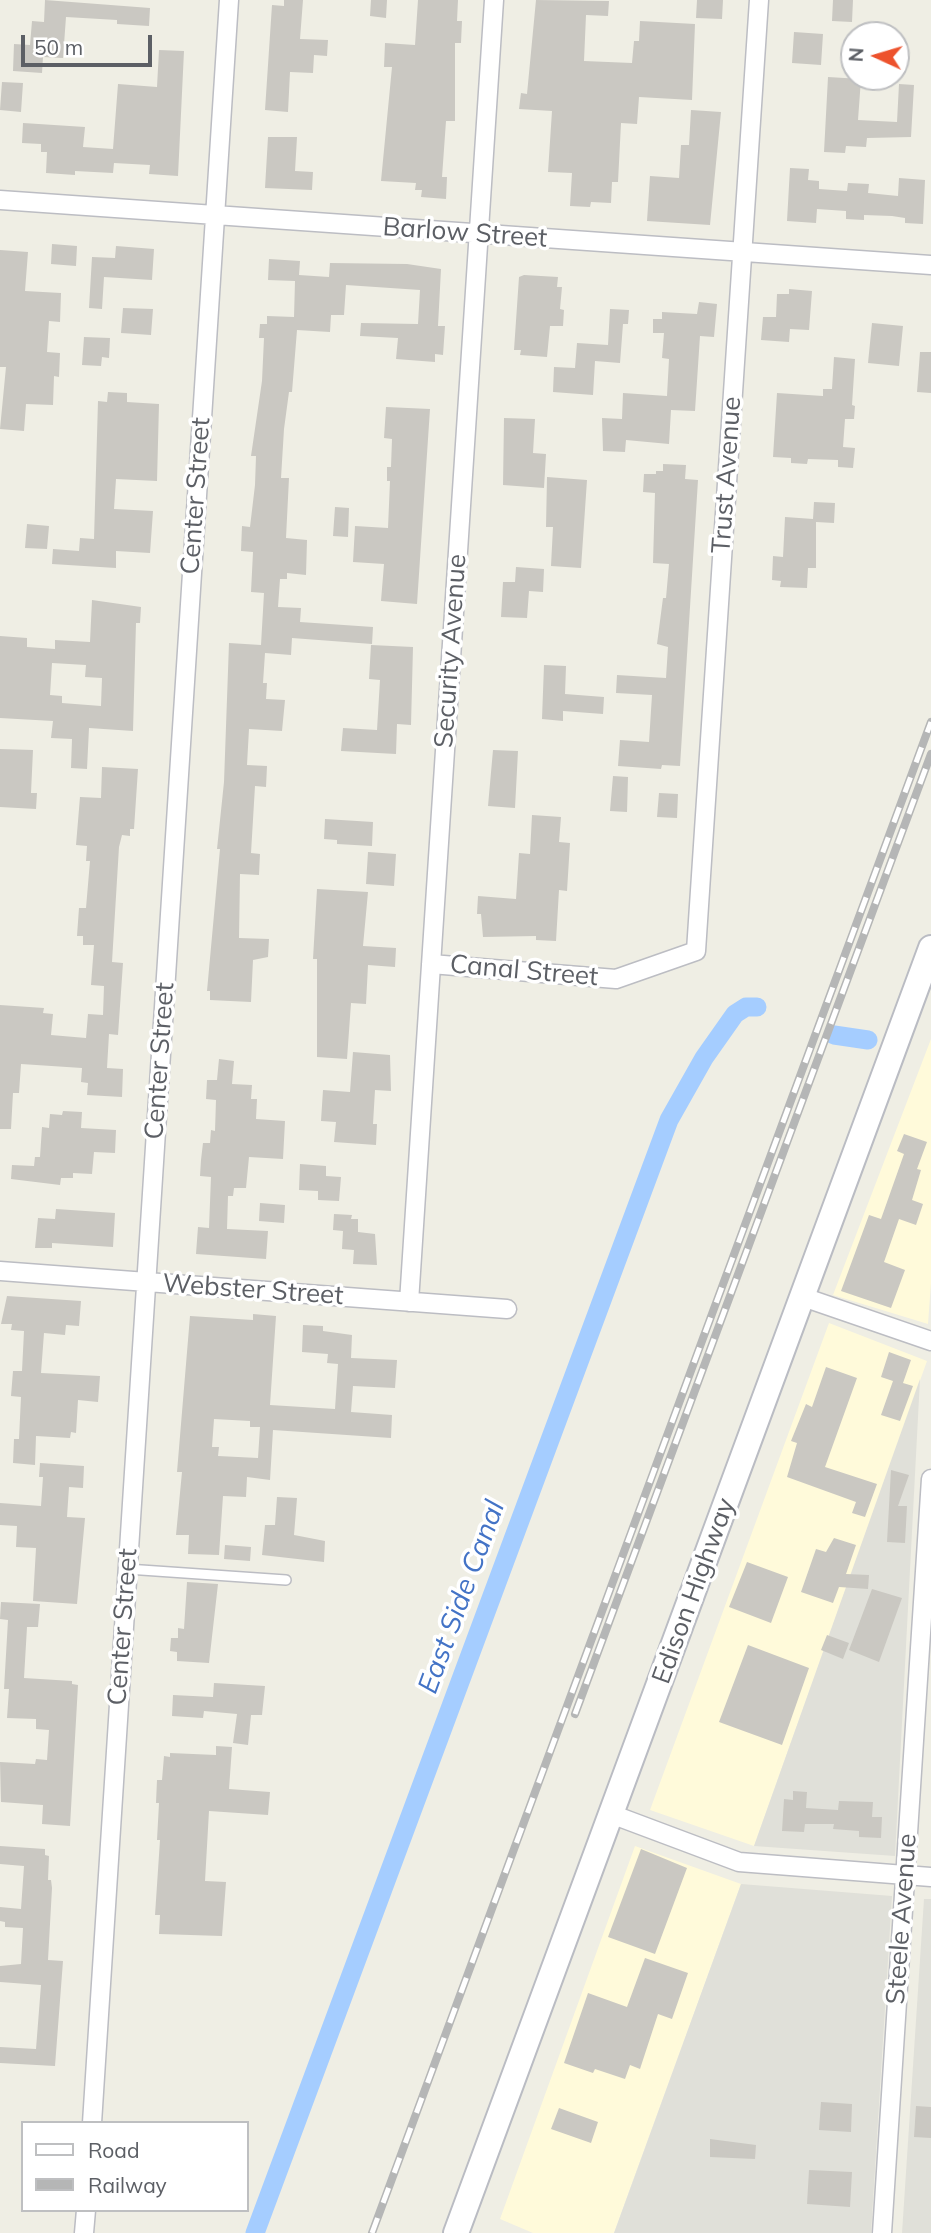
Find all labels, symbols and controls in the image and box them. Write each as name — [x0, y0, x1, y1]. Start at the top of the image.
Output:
scale bar — [24, 21, 156, 65]
north arrow — [840, 21, 910, 91]
text: 50 m — [34, 34, 83, 60]
text: N — [844, 47, 869, 63]
street label: Barlow Street — [382, 212, 548, 254]
street label: Trust Avenue — [706, 395, 748, 555]
street label: Center Street — [175, 416, 217, 576]
street label: Security Avenue — [429, 553, 473, 749]
street label: Canal Street — [449, 949, 599, 993]
street label: Center Street — [139, 981, 181, 1141]
street label: Webster Street — [162, 1268, 344, 1312]
street label: Edison Highway — [646, 1494, 742, 1688]
water label: East Side Canal — [412, 1496, 512, 1698]
street label: Center Street — [102, 1547, 144, 1707]
street label: Steele Avenue — [880, 1833, 924, 2005]
legend — [21, 2121, 248, 2212]
text: Road — [88, 2137, 139, 2163]
text: Railway — [88, 2172, 167, 2198]

